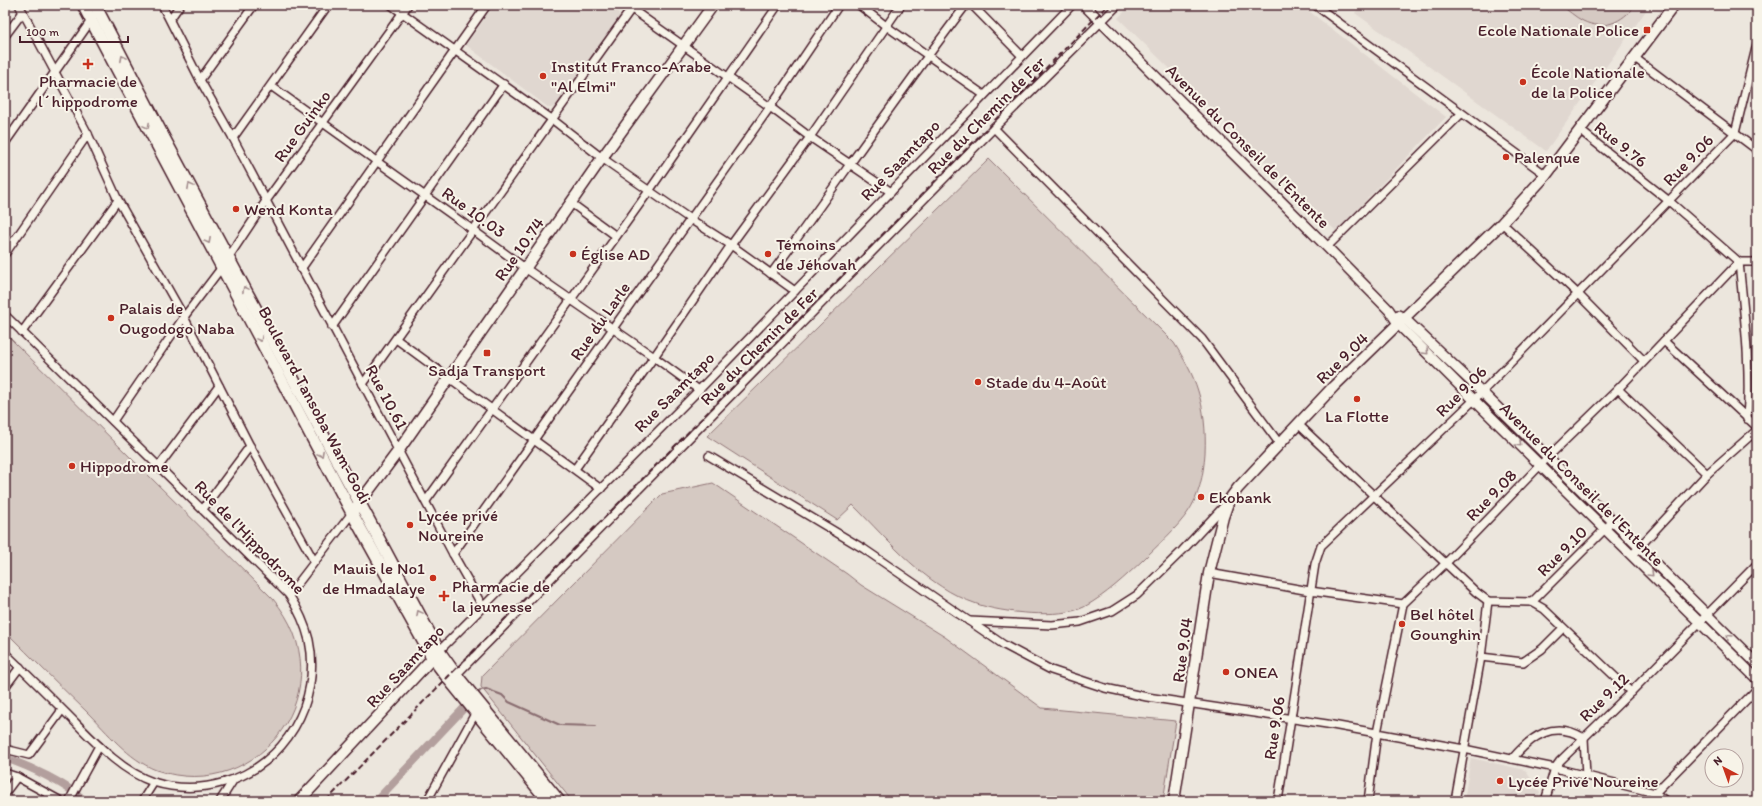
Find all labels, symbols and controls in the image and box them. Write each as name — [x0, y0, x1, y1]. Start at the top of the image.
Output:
scale bar — [20, 18, 128, 44]
place label: Ecole Nationale Police — [1478, 20, 1639, 40]
text: 100 m — [26, 25, 59, 39]
marker: Ecole Nationale Police — [1642, 25, 1652, 35]
street label: Rue du Chemin de Fer — [923, 52, 1049, 178]
one-way arrow — [120, 55, 128, 63]
place label: Institut Franco-Arabe "Al Elmi" — [551, 56, 711, 96]
marker: Pharmacie de l´hippodrome — [83, 59, 93, 69]
street label: Avenue du Conseil de l'Entente — [1162, 60, 1334, 232]
place label: École Nationale de la Police — [1531, 62, 1645, 102]
place label: Pharmacie de l´hippodrome — [38, 71, 138, 111]
marker: Institut Franco-Arabe "Al Elmi" — [538, 71, 548, 81]
marker: École Nationale de la Police — [1518, 77, 1528, 87]
street label: Rue Guinko — [269, 86, 335, 166]
street label: Rue Saamtapo — [856, 115, 944, 205]
street label: Rue 9.76 — [1591, 117, 1651, 171]
one-way arrow — [143, 122, 150, 129]
street label: Rue 9.06 — [1659, 130, 1717, 190]
place label: Palenque — [1514, 147, 1580, 167]
marker: Palenque — [1501, 152, 1511, 162]
street label: Rue 10.03 — [438, 182, 510, 242]
one-way arrow — [187, 183, 195, 190]
place label: Wend Konta — [244, 199, 333, 219]
marker: Wend Konta — [231, 204, 241, 214]
street label: Rue 10.74 — [490, 213, 548, 285]
place label: Témoins de Jéhovah — [776, 234, 857, 274]
one-way arrow — [204, 237, 211, 244]
place label: Église AD — [581, 244, 650, 264]
marker: Église AD — [568, 249, 578, 259]
marker: Témoins de Jéhovah — [763, 249, 773, 259]
street label: Rue du Larle — [566, 278, 634, 364]
street label: Rue du Chemin de Fer — [696, 283, 822, 409]
one-way arrow — [242, 285, 250, 293]
place label: Palais de Ougodogo Naba — [119, 298, 235, 338]
street label: Boulevard Tansoba Wam-Godi — [254, 303, 376, 507]
marker: Palais de Ougodogo Naba — [106, 313, 116, 323]
street label: Rue 9.04 — [1312, 328, 1372, 388]
one-way arrow — [256, 335, 263, 342]
one-way arrow — [1421, 347, 1429, 355]
marker: Sadja Transport — [482, 348, 492, 358]
street label: Rue Saamtapo — [630, 348, 718, 436]
place label: Sadja Transport — [428, 360, 546, 380]
street label: Rue 10.61 — [362, 361, 413, 433]
street label: Rue 9.06 — [1431, 361, 1491, 421]
place label: Stade du 4-Août — [986, 372, 1107, 392]
marker: Stade du 4-Août — [973, 377, 983, 387]
marker: La Flotte — [1352, 394, 1362, 404]
street label: Avenue du Conseil de l'Entente — [1496, 398, 1668, 570]
place label: La Flotte — [1325, 406, 1389, 426]
one-way arrow — [1514, 439, 1522, 447]
one-way arrow — [316, 450, 324, 457]
place label: Hippodrome — [80, 456, 169, 476]
marker: Hippodrome — [67, 461, 77, 471]
street label: Rue 9.08 — [1461, 465, 1521, 525]
street label: Rue de l'Hippodrome — [191, 476, 309, 598]
place label: Ekobank — [1209, 487, 1272, 507]
marker: Ekobank — [1196, 492, 1206, 502]
place label: Lycée privé Noureine — [418, 505, 498, 545]
marker: Lycée privé Noureine — [405, 520, 415, 530]
street label: Rue 9.10 — [1533, 522, 1591, 580]
place label: Mauis le No1 de Hmadalaye — [322, 558, 425, 598]
one-way arrow — [1646, 570, 1654, 577]
marker: Mauis le No1 de Hmadalaye — [428, 573, 438, 583]
place label: Pharmacie de la jeunesse — [452, 576, 550, 616]
marker: Pharmacie de la jeunesse — [439, 591, 449, 601]
place label: Bel hôtel Gounghin — [1410, 604, 1481, 644]
one-way arrow — [416, 610, 423, 617]
street label: Rue 9.04 — [1168, 616, 1196, 684]
marker: Bel hôtel Gounghin — [1397, 619, 1407, 629]
street label: Rue Saamtapo — [362, 621, 448, 711]
one-way arrow — [1726, 634, 1734, 642]
place label: ONEA — [1234, 662, 1278, 682]
marker: ONEA — [1221, 667, 1231, 677]
street label: Rue 9.12 — [1575, 668, 1633, 726]
street label: Rue 9.06 — [1259, 695, 1289, 761]
north arrow — [1704, 748, 1744, 788]
text: N — [1711, 753, 1725, 768]
place label: Lycée Privé Noureine — [1508, 771, 1659, 791]
marker: Lycée Privé Noureine — [1495, 776, 1505, 786]

